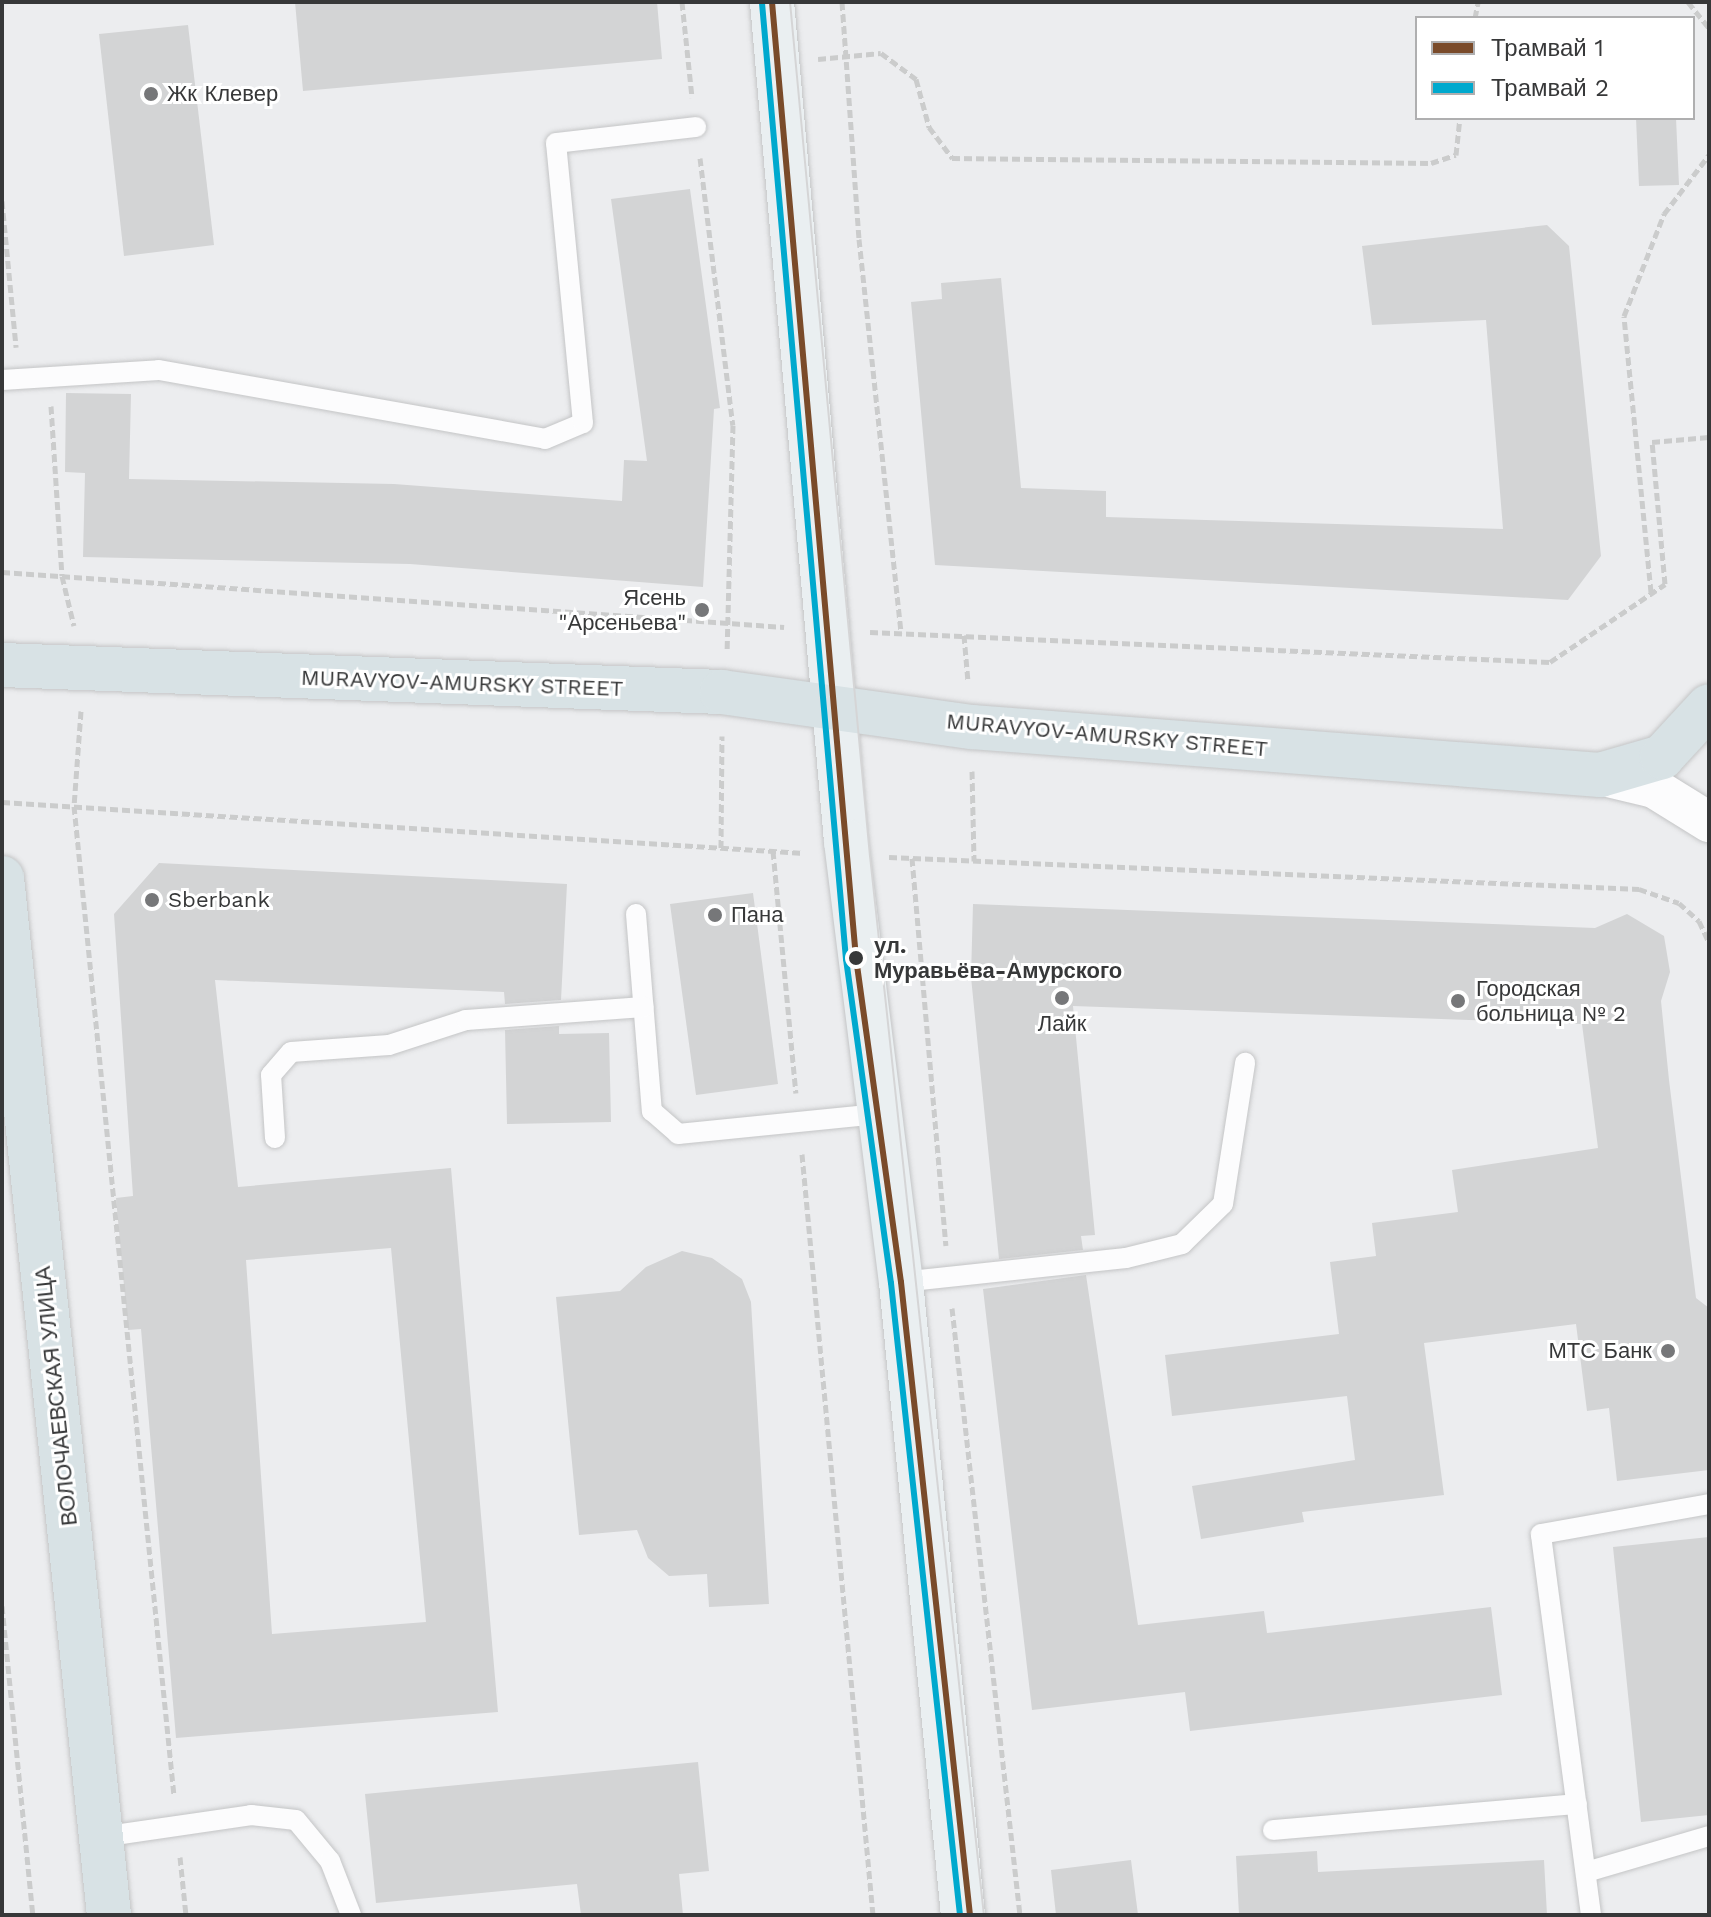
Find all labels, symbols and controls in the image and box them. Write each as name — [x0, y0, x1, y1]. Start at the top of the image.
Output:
legend — [1415, 16, 1695, 120]
text: Трамвай 1 — [1491, 34, 1604, 62]
text: Трамвай 2 — [1491, 74, 1609, 102]
place label: Жк Клевер — [167, 81, 278, 107]
marker: Жк Клевер — [142, 85, 160, 103]
place label: Ясень "Арсеньева" — [559, 584, 686, 636]
marker: Ясень "Арсеньева" — [693, 601, 711, 619]
street label: MURAVYOV-AMURSKY STREET — [300, 664, 624, 702]
street label: MURAVYOV-AMURSKY STREET — [945, 708, 1269, 762]
place label: Sberbank — [168, 887, 270, 913]
marker: Sberbank — [143, 891, 161, 909]
place label: Пана — [731, 902, 783, 928]
marker: Пана — [706, 906, 724, 924]
place label: ул. Муравьёва-Амурского — [874, 932, 1122, 984]
marker: ул. Муравьёва-Амурского — [845, 947, 867, 969]
place label: Городская больница № 2 — [1476, 975, 1626, 1026]
marker: Лайк — [1053, 989, 1071, 1007]
marker: Городская больница № 2 — [1447, 990, 1469, 1012]
place label: Лайк — [1038, 1011, 1086, 1037]
street label: ВОЛОЧАЕВСКАЯ УЛИЦА — [29, 1265, 83, 1527]
place label: МТС Банк — [1548, 1338, 1652, 1364]
marker: МТС Банк — [1659, 1342, 1677, 1360]

